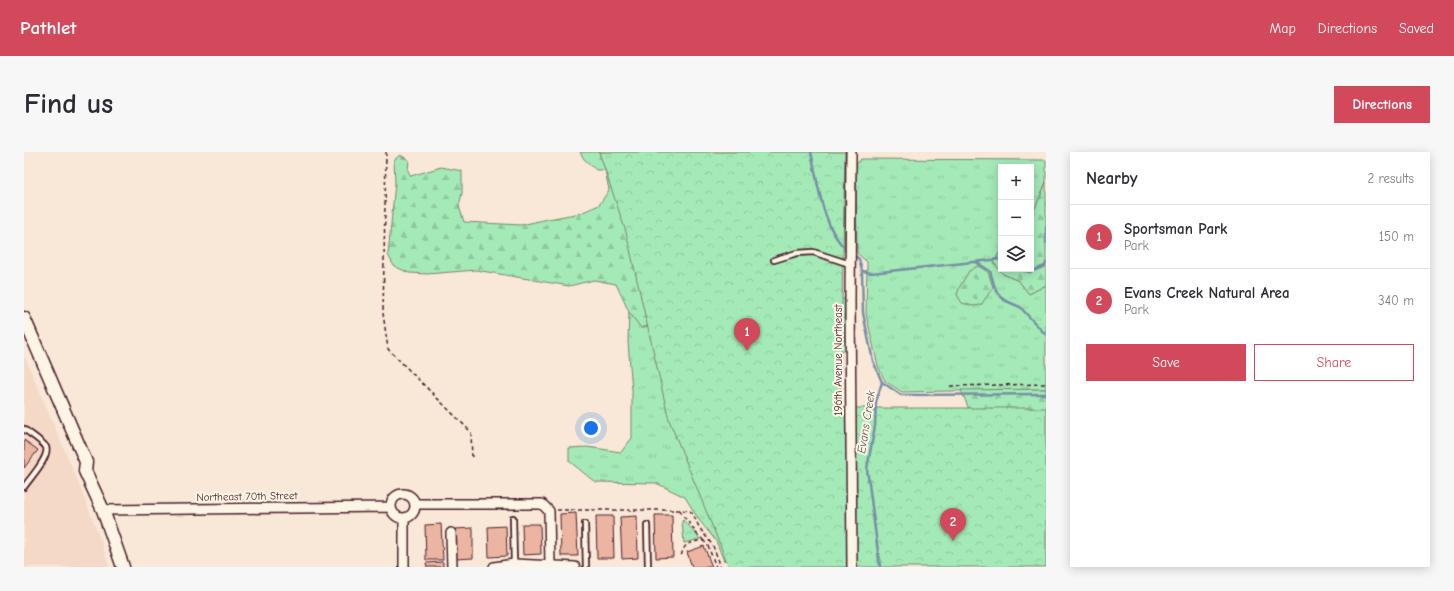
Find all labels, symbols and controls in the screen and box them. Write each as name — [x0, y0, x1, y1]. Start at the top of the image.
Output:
text: Pathlet — [20, 17, 76, 39]
text: Map — [1269, 20, 1296, 37]
text: Directions — [1318, 20, 1377, 37]
text: Saved — [1399, 20, 1434, 37]
button: Directions — [1334, 86, 1430, 123]
text: Find us — [24, 88, 113, 120]
map controls — [998, 164, 1034, 272]
button: + — [998, 164, 1034, 200]
text: Nearby — [1086, 169, 1137, 188]
text: 2 results — [1367, 171, 1414, 186]
button: − — [998, 200, 1034, 236]
text: Sportsman Park — [1124, 220, 1227, 238]
text: 1 — [1096, 229, 1102, 244]
text: 150 m — [1379, 229, 1414, 244]
button: layers — [998, 236, 1034, 272]
text: Park — [1124, 238, 1149, 253]
text: Evans Creek Natural Area — [1124, 284, 1290, 302]
text: 2 — [1096, 293, 1102, 308]
text: 340 m — [1378, 293, 1414, 308]
text: Park — [1124, 302, 1149, 317]
street label: 196th Avenue Northeast — [832, 303, 845, 416]
pin: 1 — [734, 318, 760, 351]
button: Save — [1086, 344, 1246, 381]
button: Share — [1254, 344, 1414, 381]
water label: Evans Creek — [854, 389, 878, 455]
your location — [581, 418, 601, 438]
street label: Northeast 70th Street — [196, 489, 299, 504]
pin: 2 — [940, 508, 966, 541]

